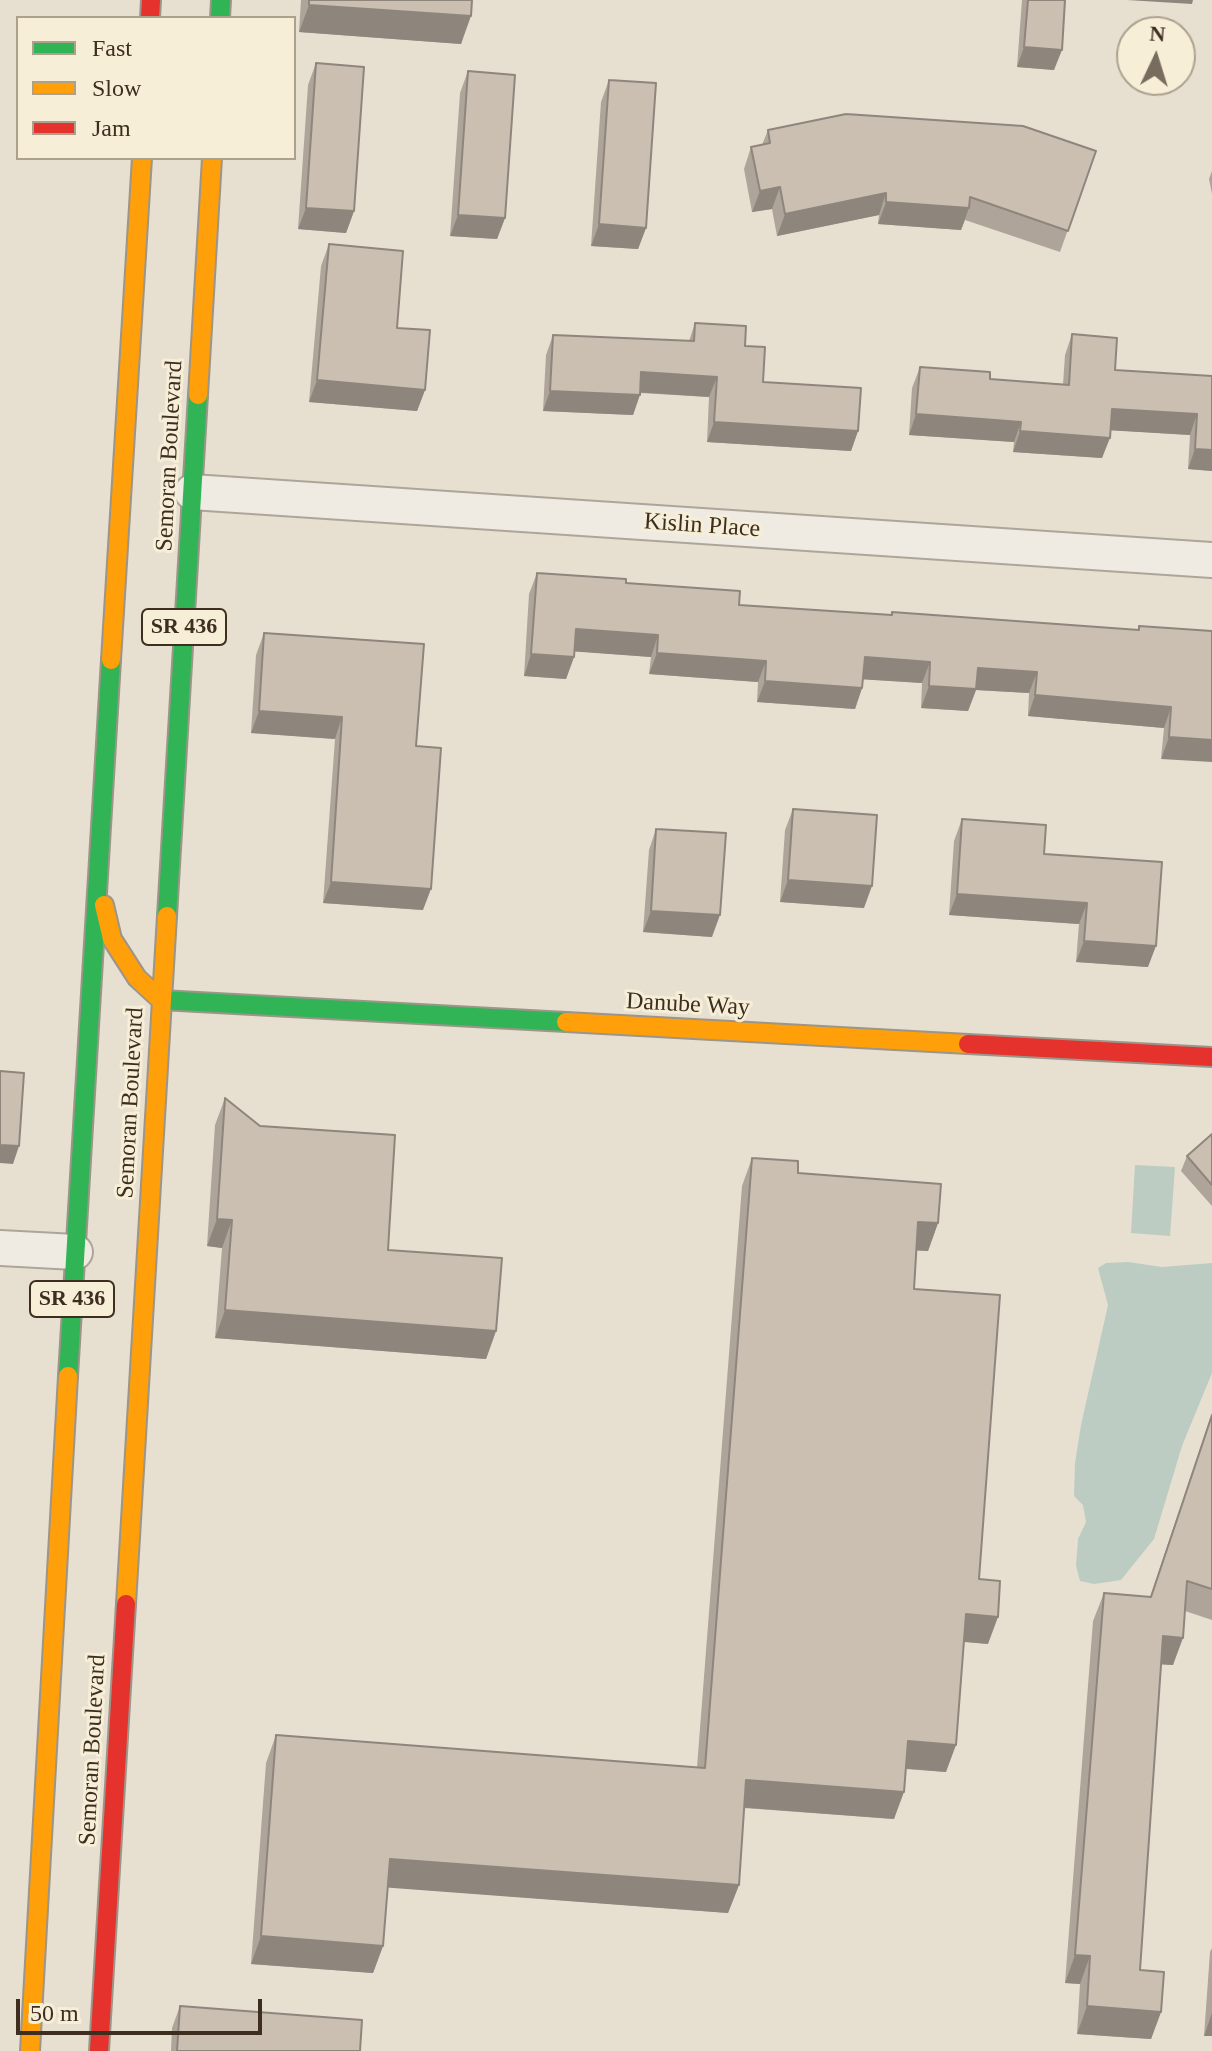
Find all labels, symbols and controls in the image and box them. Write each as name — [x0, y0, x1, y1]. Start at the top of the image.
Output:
legend — [16, 16, 296, 160]
north arrow — [1116, 16, 1196, 96]
text: N — [1149, 21, 1166, 47]
text: Fast — [92, 35, 132, 61]
text: Slow — [92, 75, 141, 101]
text: Jam — [92, 115, 131, 141]
street label: Semoran Boulevard — [151, 360, 189, 552]
street label: Kislin Place — [643, 508, 761, 544]
road number: SR 436 — [142, 609, 226, 645]
street label: Danube Way — [625, 987, 751, 1023]
street label: Semoran Boulevard — [112, 1007, 150, 1199]
road number: SR 436 — [30, 1281, 114, 1317]
street label: Semoran Boulevard — [74, 1654, 112, 1846]
scale bar — [20, 1983, 266, 2033]
text: 50 m — [30, 2000, 79, 2026]

